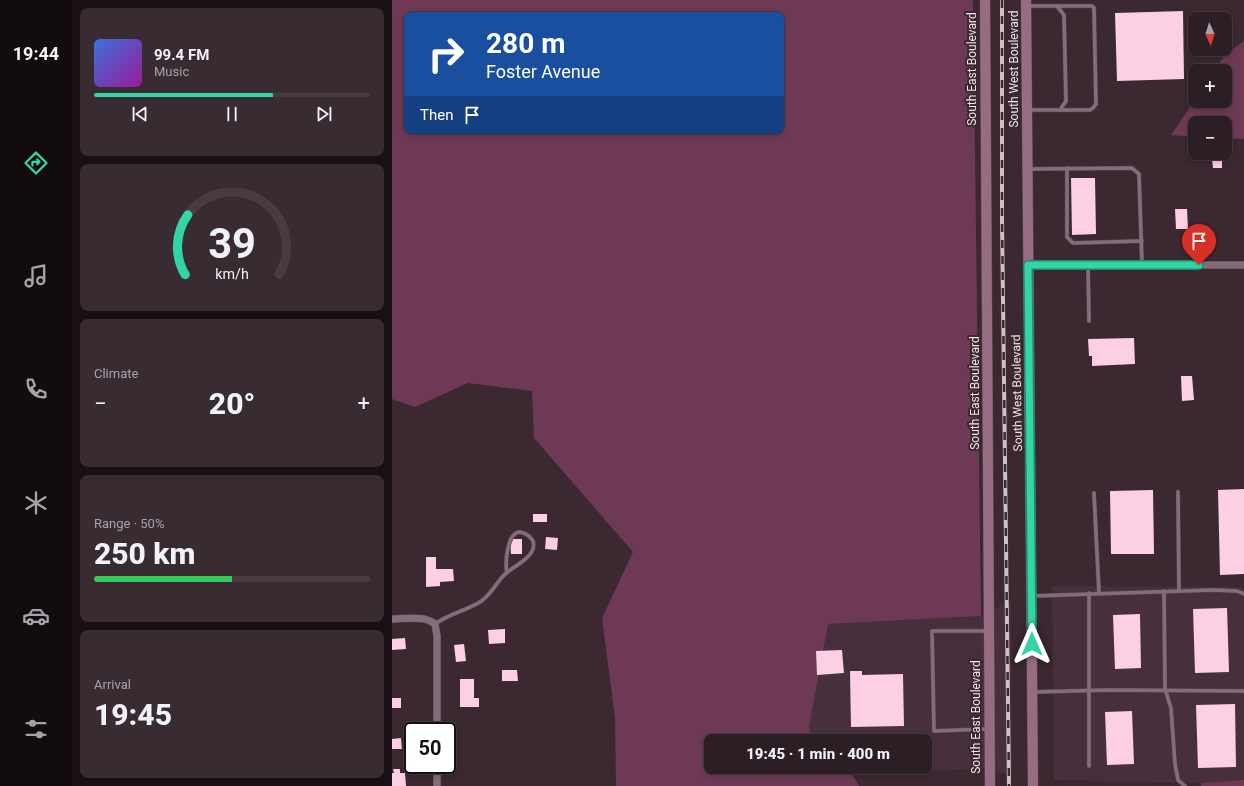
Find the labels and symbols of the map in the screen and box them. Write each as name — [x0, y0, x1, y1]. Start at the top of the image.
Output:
street label: South West Boulevard — [1007, 10, 1021, 128]
street label: South East Boulevard — [965, 12, 979, 126]
north arrow — [1188, 12, 1232, 56]
pin — [1182, 224, 1216, 265]
street label: South West Boulevard — [1009, 334, 1025, 452]
street label: South East Boulevard — [968, 336, 982, 450]
position arrow — [1011, 623, 1053, 665]
street label: South East Boulevard — [969, 660, 983, 774]
speed limit sign: 50 — [404, 722, 456, 774]

